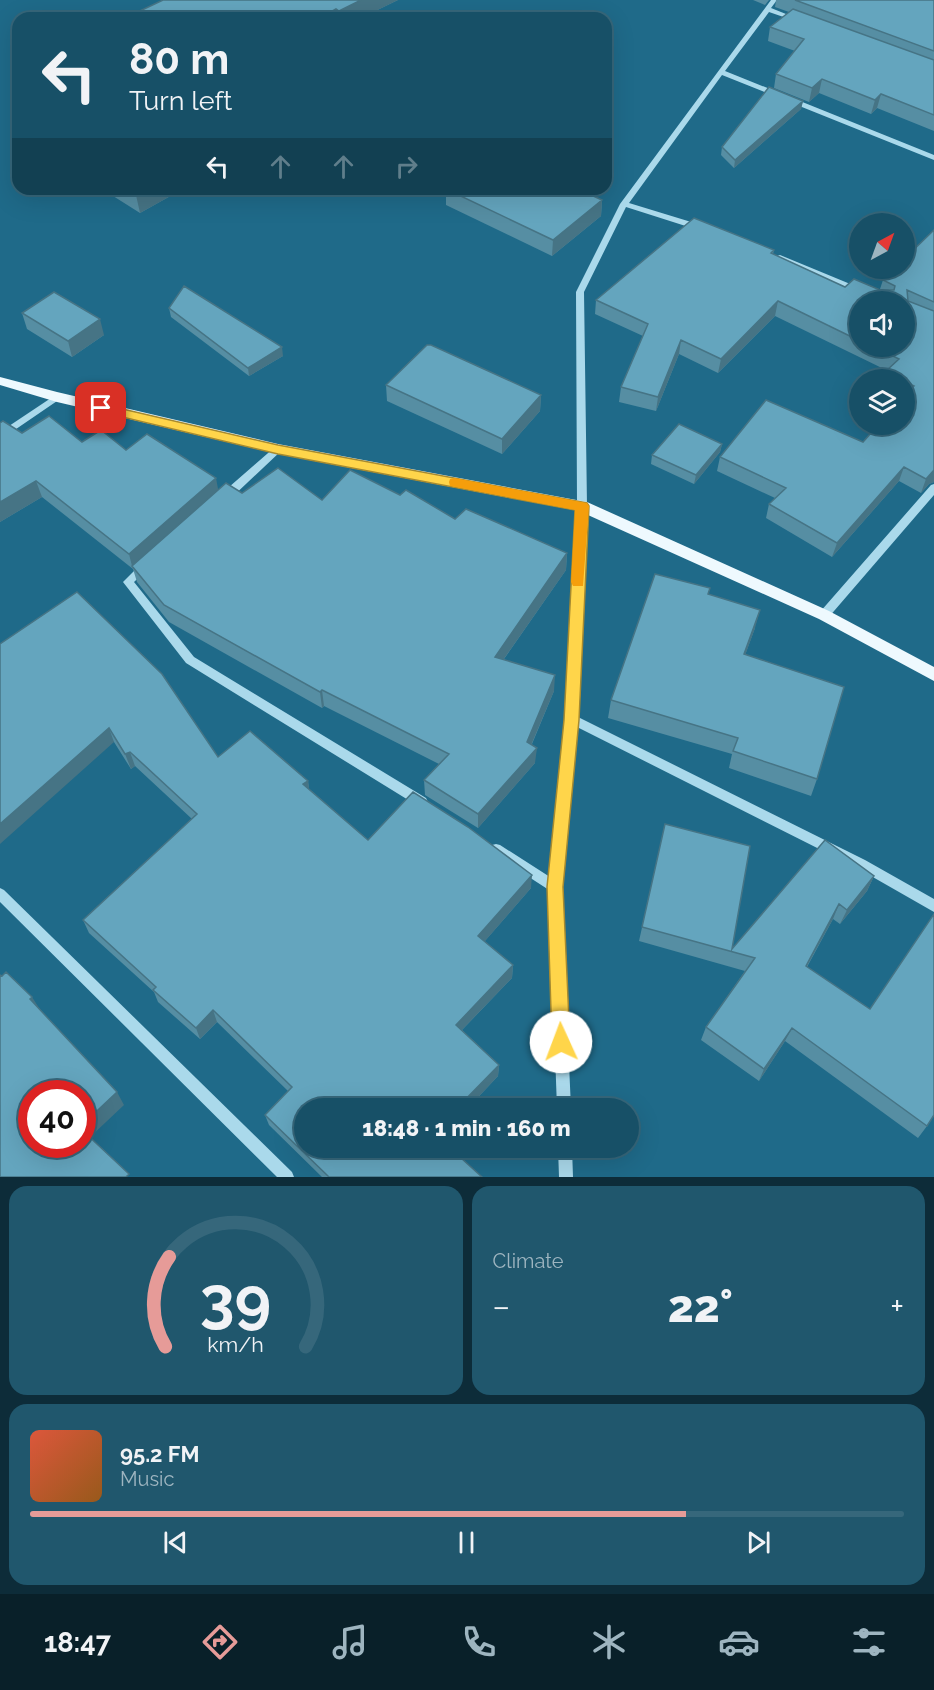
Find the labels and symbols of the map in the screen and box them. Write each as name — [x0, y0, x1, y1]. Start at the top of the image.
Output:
north arrow — [849, 213, 915, 279]
pin — [75, 382, 126, 433]
position arrow — [529, 1010, 593, 1074]
speed limit sign: 40 — [18, 1080, 96, 1158]

